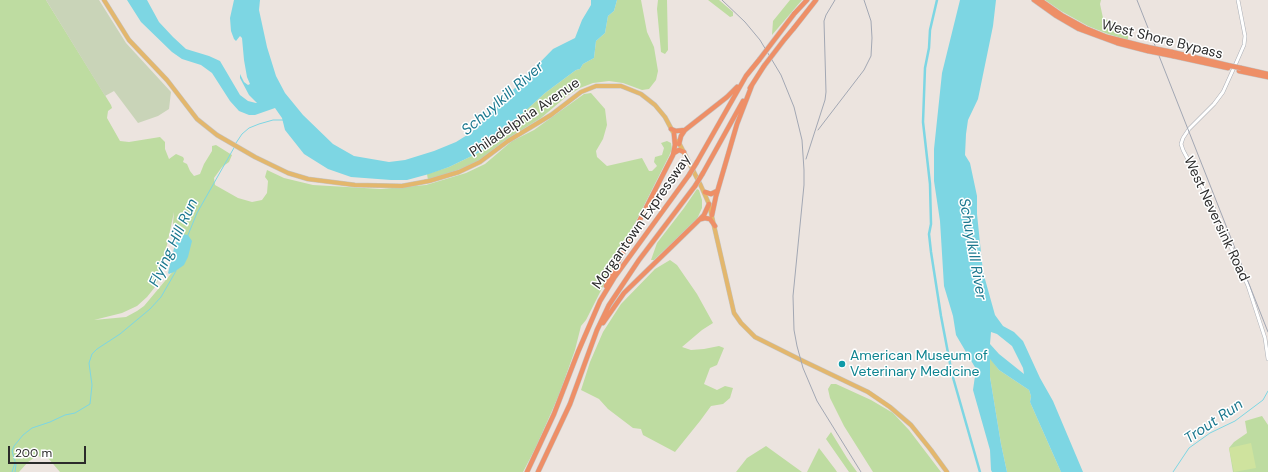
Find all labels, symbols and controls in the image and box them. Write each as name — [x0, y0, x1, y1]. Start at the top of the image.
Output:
street label: West Shore Bypass — [1100, 17, 1224, 63]
water label: Schuylkill River — [458, 58, 548, 140]
street label: Philadelphia Avenue — [467, 75, 583, 161]
street label: Morgantown Expressway — [589, 152, 695, 292]
street label: West Neversink Road — [1180, 154, 1252, 284]
water label: Flying Hill Run — [146, 196, 202, 290]
water label: Schuylkill River — [954, 197, 990, 301]
place label: American Museum of Veterinary Medicine — [850, 348, 988, 380]
marker: American Museum of Veterinary Medicine — [837, 359, 847, 369]
water label: Trout Run — [1181, 396, 1247, 448]
scale bar — [10, 438, 88, 464]
text: 200 m — [15, 445, 52, 461]

